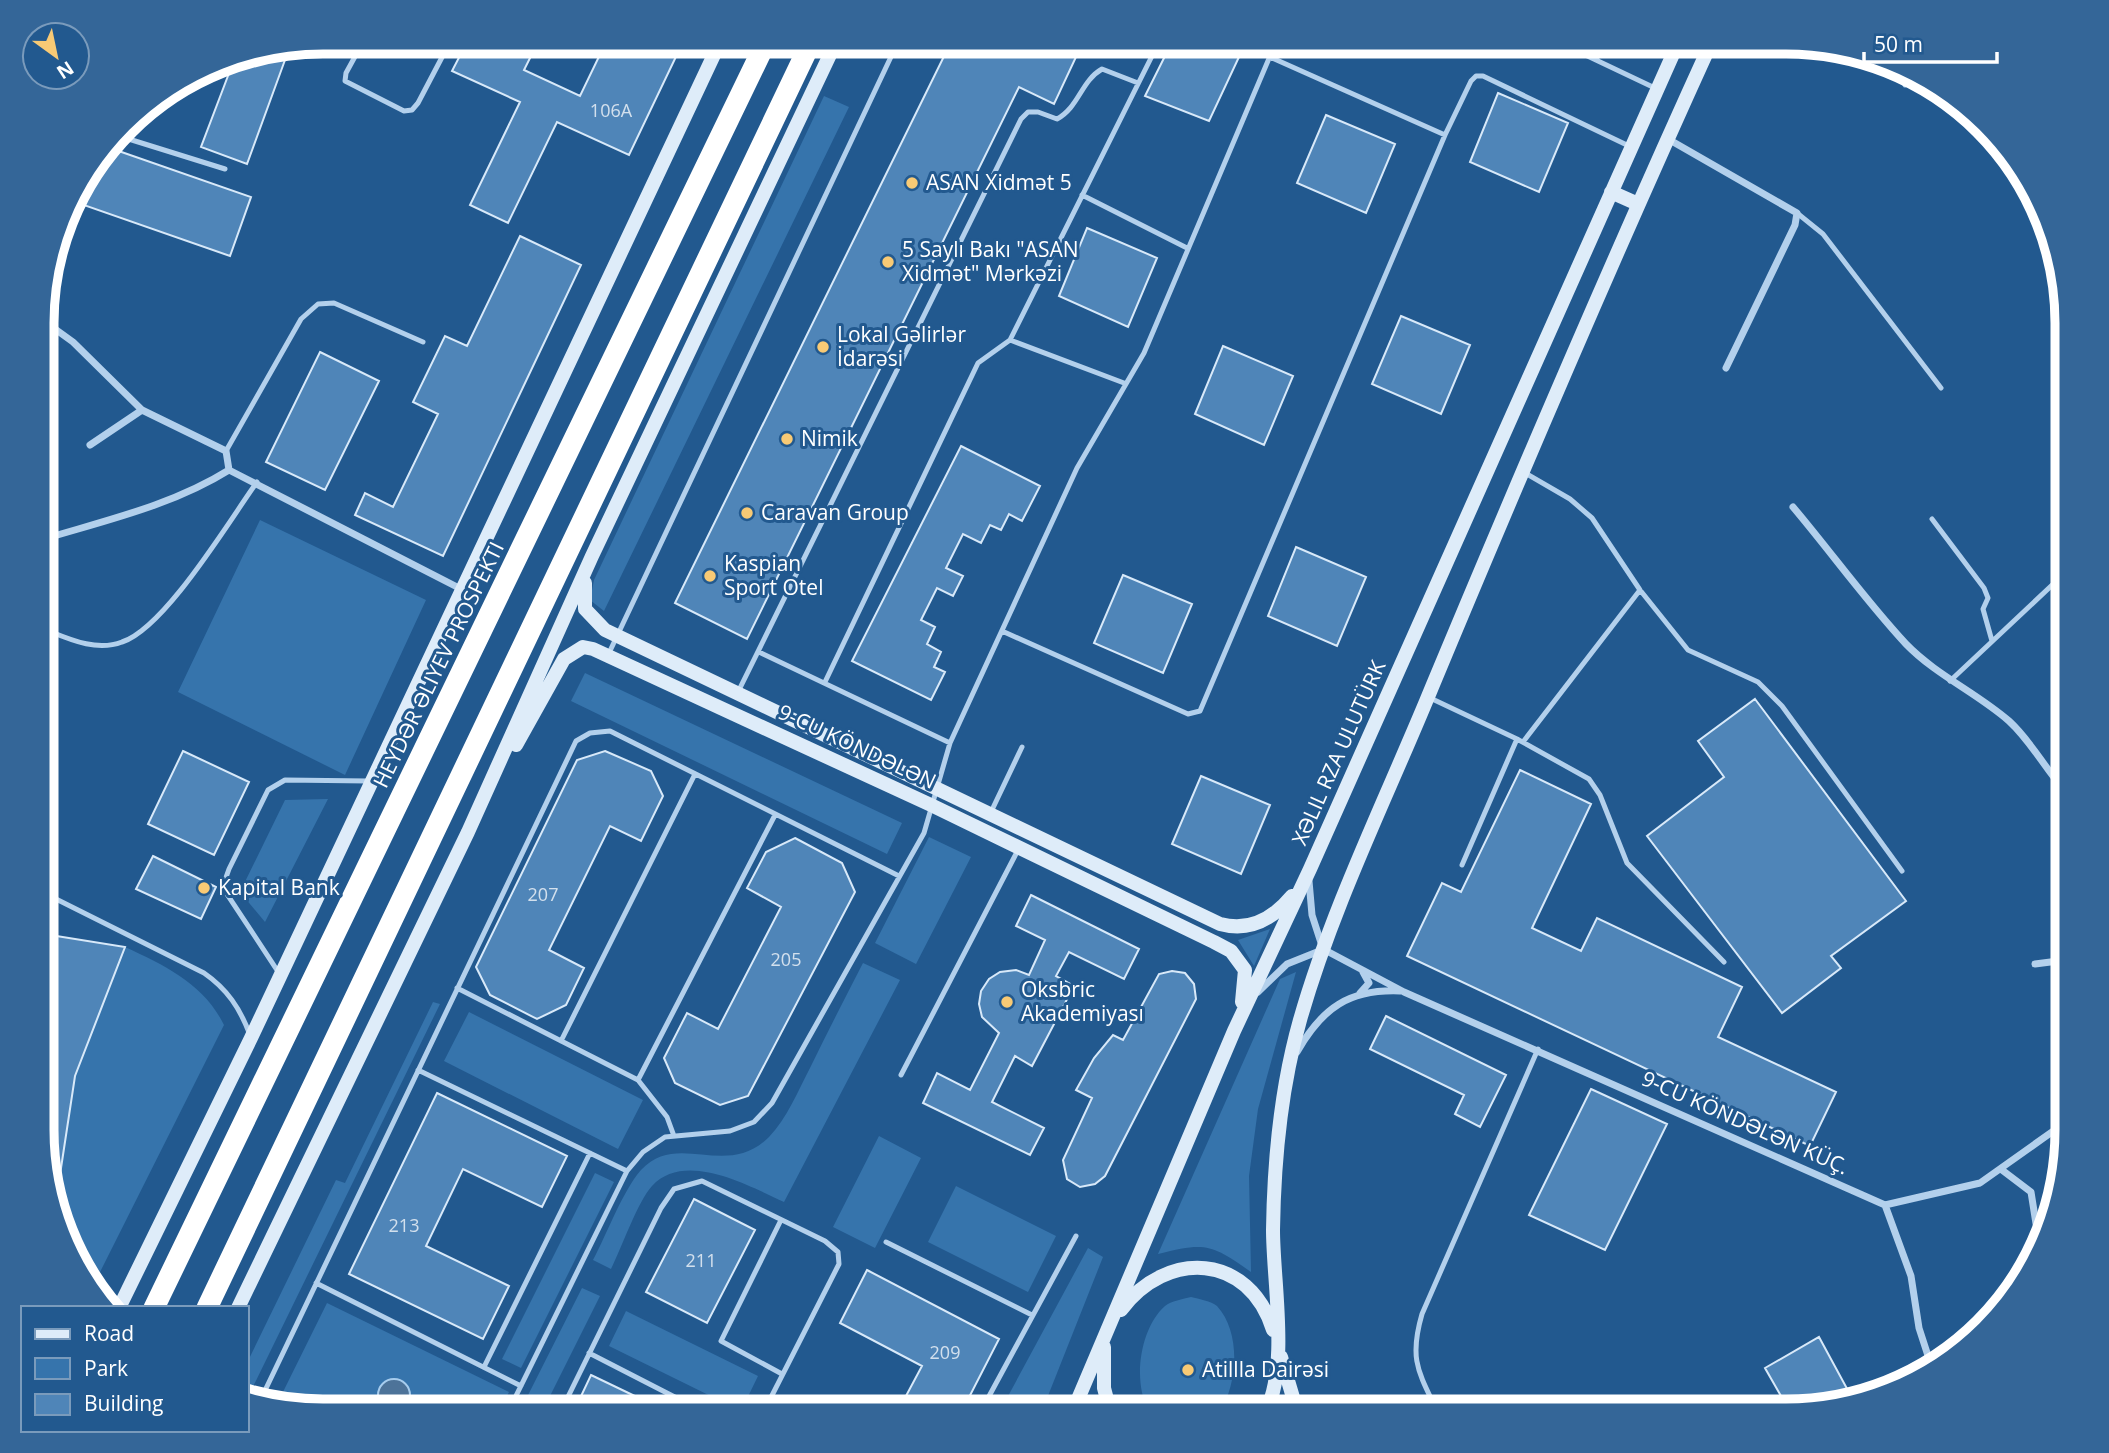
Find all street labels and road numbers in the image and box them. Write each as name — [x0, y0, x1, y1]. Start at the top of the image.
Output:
street label: HEYDƏR ƏLIYEV PROSPEKTI — [366, 537, 510, 792]
street label: XƏLIL RZA ULUTÜRK — [1285, 656, 1391, 849]
street label: 9-CU KÖNDƏLƏN — [774, 697, 941, 795]
street label: 9-CU KÖNDƏLƏN KÜÇ. — [1638, 1064, 1853, 1180]

